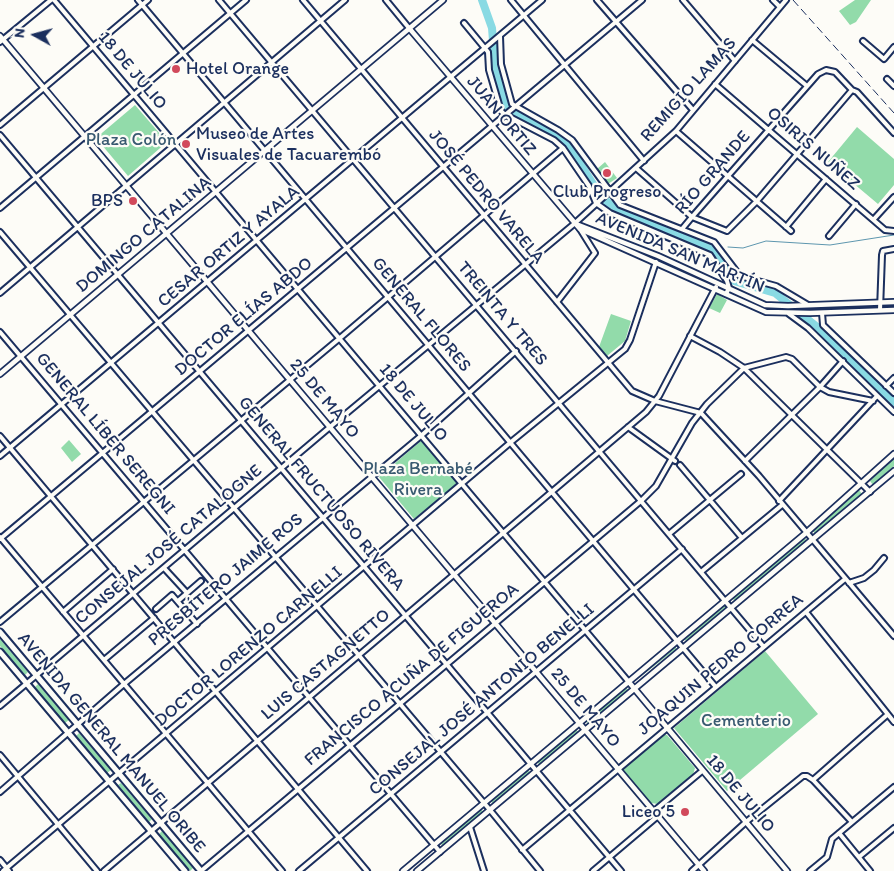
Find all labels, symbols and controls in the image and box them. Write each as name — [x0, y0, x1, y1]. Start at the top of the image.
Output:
north arrow — [10, 10, 60, 60]
text: N — [11, 27, 29, 39]
street label: 18 DE JULIO — [93, 27, 171, 115]
street label: REMIGIO LAMAS — [636, 33, 742, 147]
place label: Hotel Orange — [186, 58, 289, 80]
marker: Hotel Orange — [170, 63, 182, 75]
street label: JUAN ORTIZ — [461, 72, 541, 160]
street label: OSIRIS NUÑEZ — [762, 103, 864, 195]
place label: Museo de Artes Visuales de Tacuarembó — [196, 123, 381, 166]
street label: JOSÉ PEDRO VARELA — [423, 125, 549, 269]
street label: RÍO GRANDE — [671, 127, 755, 219]
park label: Plaza Colón — [86, 129, 176, 151]
marker: Museo de Artes Visuales de Tacuarembó — [180, 138, 192, 150]
marker: Club Progreso — [601, 167, 613, 179]
street label: DOMINGO CATALINA — [72, 172, 216, 298]
street label: CESAR ORTIZ Y AYALA — [154, 181, 304, 313]
place label: Club Progreso — [553, 181, 661, 203]
place label: BPS — [91, 190, 123, 212]
marker: BPS — [127, 195, 139, 207]
street label: AVENIDA SAN MARTÍN — [592, 208, 768, 298]
street label: DOCTOR ELÍAS ABDO — [171, 253, 317, 381]
street label: GENERAL FLORES — [367, 253, 475, 377]
street label: TREINTA Y TRES — [452, 258, 552, 370]
street label: GENERAL LÍBER SEREGNI — [31, 348, 179, 520]
street label: 25 DE MAYO — [284, 355, 364, 443]
street label: 18 DE JULIO — [374, 359, 452, 447]
street label: GENERAL FRUCTUOSO RIVERA — [233, 392, 409, 596]
park label: Plaza Bernabé Rivera — [363, 458, 473, 500]
street label: CONSEJAL JOSÉ CATALOGNE — [71, 460, 267, 630]
street label: PRESBÍTERO JAIME ROS — [144, 509, 308, 651]
street label: DOCTOR LORENZO CARNELLI — [151, 562, 347, 732]
street label: FRANCISCO ACUÑA DE FIGUEROA — [300, 579, 524, 771]
street label: JOAQUIN PEDRO CORREA — [634, 589, 808, 741]
street label: CONSEJAL JOSÉ ANTONIO BENELLI — [365, 599, 599, 801]
street label: LUIS CASTAGNETTO — [257, 605, 395, 725]
street label: AVENIDA GENERAL MANUEL ORIBE — [12, 628, 210, 858]
street label: 25 DE MAYO — [545, 664, 625, 752]
park label: Cementerio — [701, 710, 791, 732]
street label: 18 DE JULIO — [701, 750, 779, 838]
place label: Liceo 5 — [622, 801, 675, 823]
marker: Liceo 5 — [679, 806, 691, 818]

